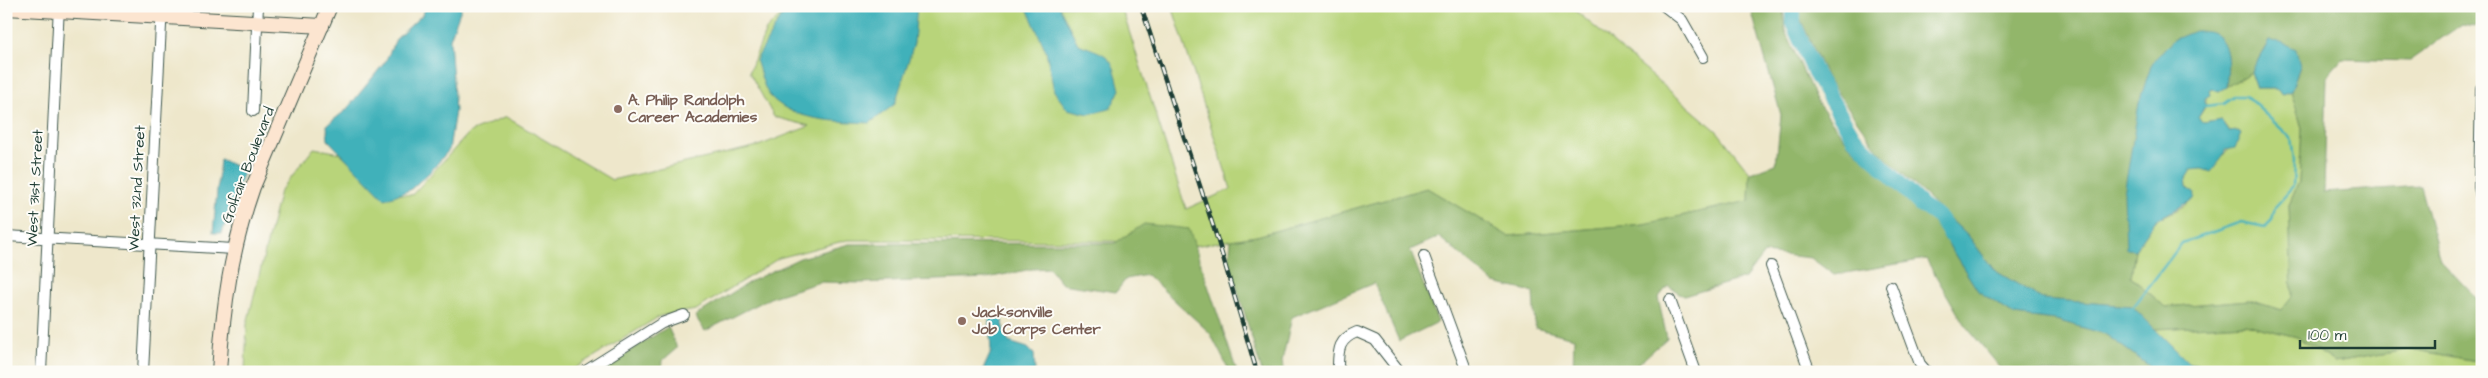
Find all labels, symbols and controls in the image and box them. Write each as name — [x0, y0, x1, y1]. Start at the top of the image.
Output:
place label: A. Philip Randolph Career Academies — [628, 90, 758, 128]
marker: A. Philip Randolph Career Academies — [612, 103, 624, 115]
street label: Golfair Boulevard — [216, 104, 280, 226]
street label: West 32nd Street — [123, 125, 151, 251]
street label: West 31st Street — [21, 129, 49, 247]
place label: Jacksonville Job Corps Center — [971, 302, 1101, 340]
marker: Jacksonville Job Corps Center — [956, 315, 968, 327]
scale bar — [2300, 318, 2436, 350]
text: 100 m — [2308, 325, 2347, 346]

